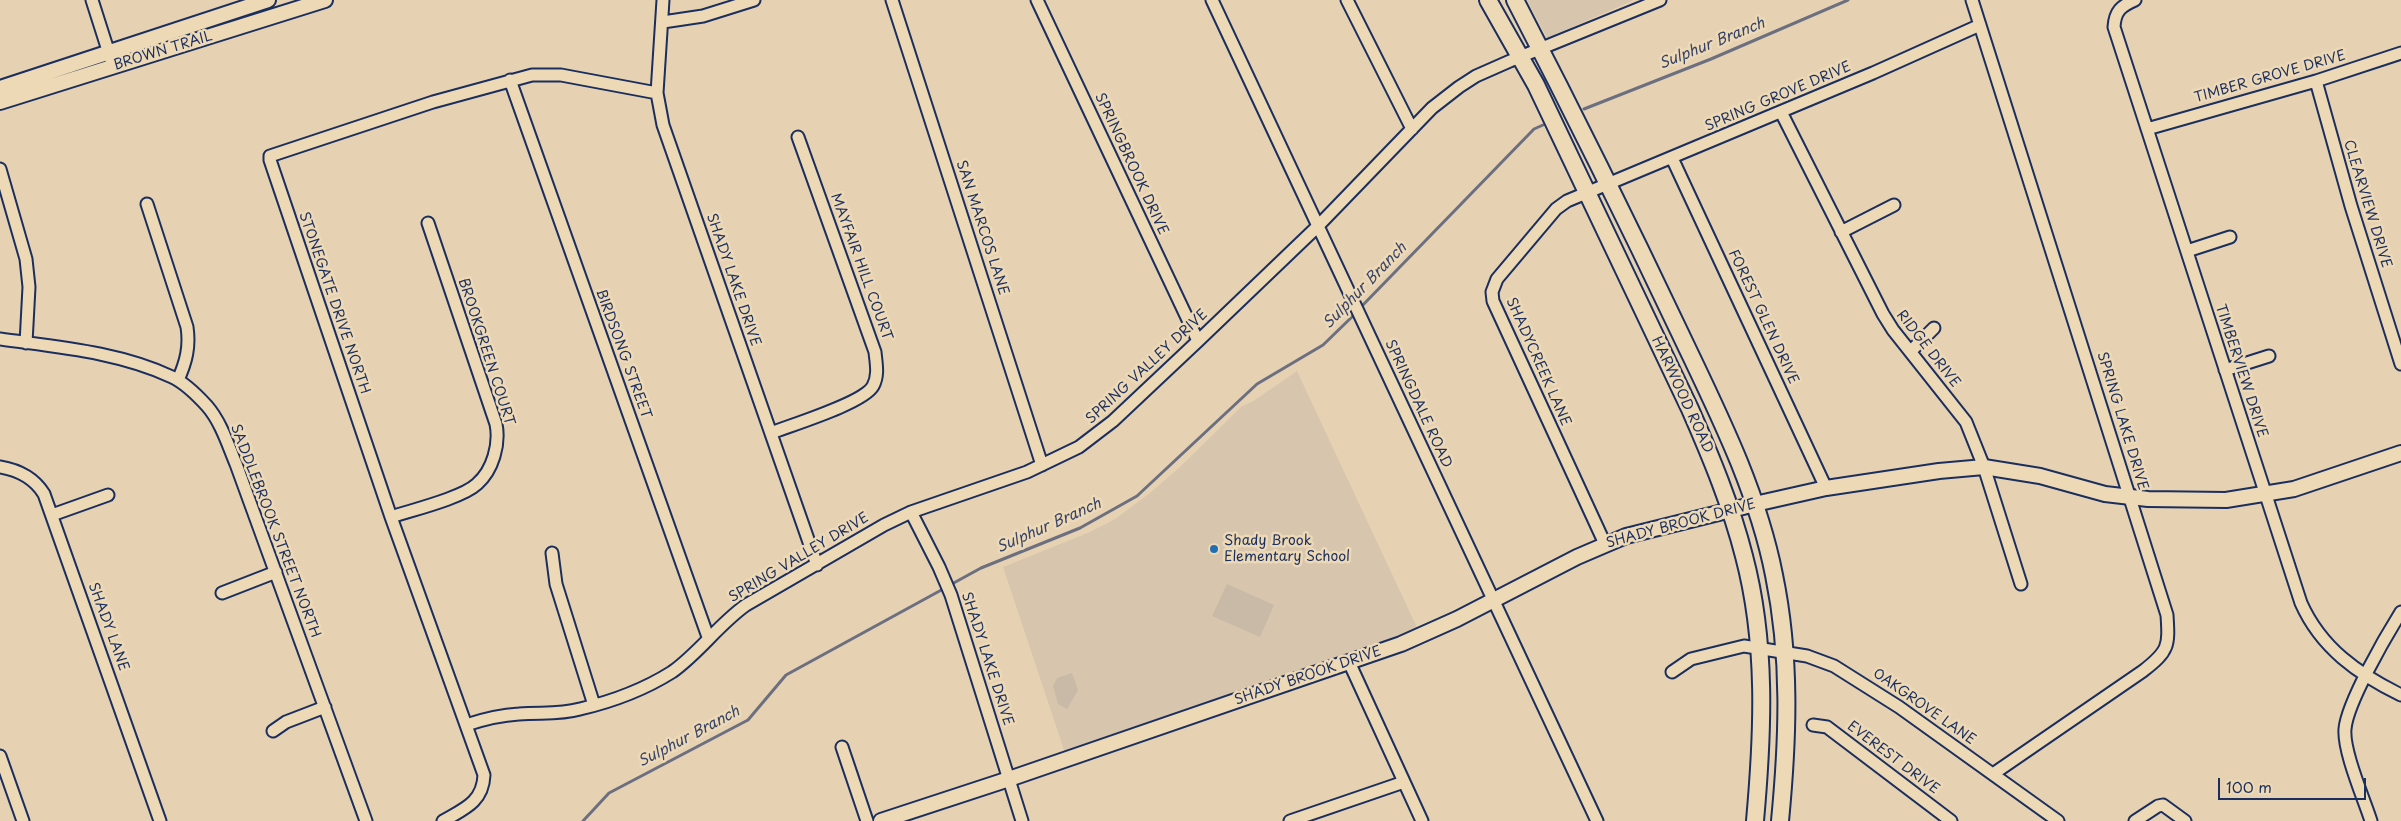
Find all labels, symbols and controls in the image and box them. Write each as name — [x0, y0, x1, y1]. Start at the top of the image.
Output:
water label: Sulphur Branch — [1656, 15, 1768, 73]
street label: BROWN TRAIL — [112, 28, 214, 74]
street label: TIMBER GROVE DRIVE — [2192, 47, 2348, 107]
street label: SPRING GROVE DRIVE — [1702, 59, 1854, 135]
street label: SPRINGBROOK DRIVE — [1091, 90, 1171, 238]
street label: CLEARVIEW DRIVE — [2340, 138, 2394, 270]
street label: SAN MARCOS LANE — [952, 158, 1012, 298]
street label: MAYFAIR HILL COURT — [827, 191, 895, 343]
street label: STONEGATE DRIVE NORTH — [295, 210, 373, 396]
street label: SHADY LAKE DRIVE — [702, 212, 764, 348]
water label: Sulphur Branch — [1319, 239, 1411, 333]
street label: FOREST GLEN DRIVE — [1724, 247, 1802, 387]
street label: BROOKGREEN COURT — [454, 276, 518, 428]
street label: BIRDSONG STREET — [592, 287, 654, 421]
street label: SHADYCREEK LANE — [1502, 295, 1574, 429]
street label: TIMBERVIEW DRIVE — [2211, 302, 2271, 440]
street label: SPRING VALLEY DRIVE — [1083, 306, 1211, 428]
street label: RIDGE DRIVE — [1893, 307, 1963, 391]
street label: HARWOOD ROAD — [1648, 334, 1716, 456]
street label: SPRINGDALE ROAD — [1381, 337, 1455, 471]
street label: SPRING LAKE DRIVE — [2093, 350, 2151, 492]
street label: SADDLEBROOK STREET NORTH — [226, 422, 324, 640]
water label: Sulphur Branch — [994, 495, 1104, 557]
street label: SHADY BROOK DRIVE — [1604, 496, 1758, 552]
street label: SPRING VALLEY DRIVE — [726, 510, 872, 606]
place label: Shady Brook Elementary School — [1224, 533, 1350, 566]
marker: Shady Brook Elementary School — [1208, 543, 1220, 555]
street label: SHADY LANE — [84, 581, 132, 673]
street label: SHADY LAKE DRIVE — [958, 590, 1016, 728]
street label: SHADY BROOK DRIVE — [1232, 643, 1384, 709]
street label: OAKGROVE LANE — [1869, 665, 1979, 749]
water label: Sulphur Branch — [635, 703, 743, 771]
street label: EVEREST DRIVE — [1844, 718, 1942, 798]
scale bar — [2221, 768, 2368, 800]
text: 100 m — [2226, 775, 2272, 798]

